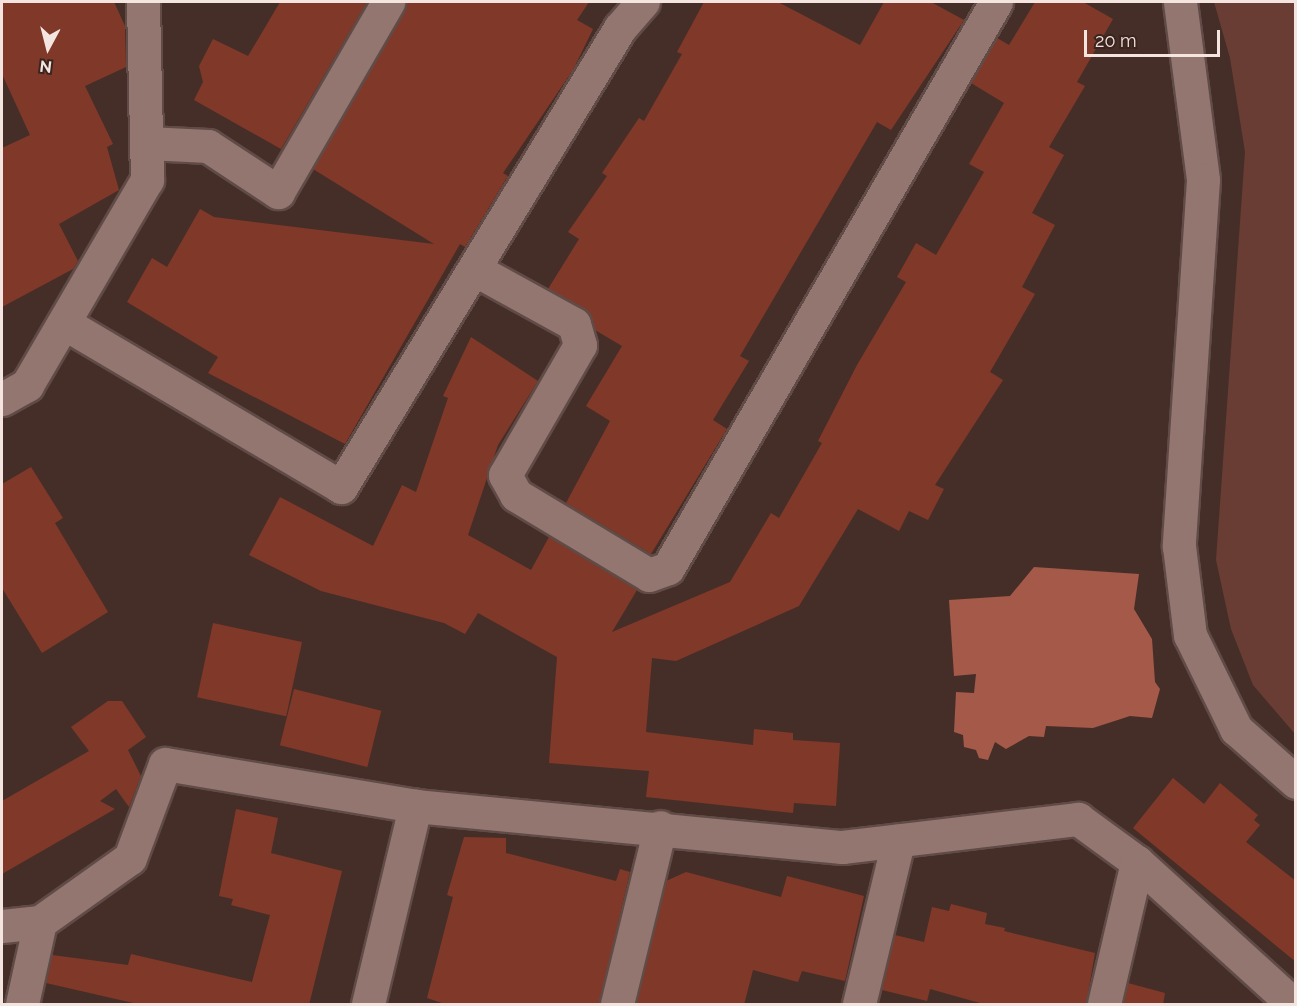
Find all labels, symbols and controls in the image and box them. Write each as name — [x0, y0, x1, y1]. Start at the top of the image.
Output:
north arrow — [18, 18, 78, 78]
scale bar — [1087, 18, 1224, 56]
text: 20 m — [1095, 30, 1137, 51]
text: N — [39, 56, 53, 77]

